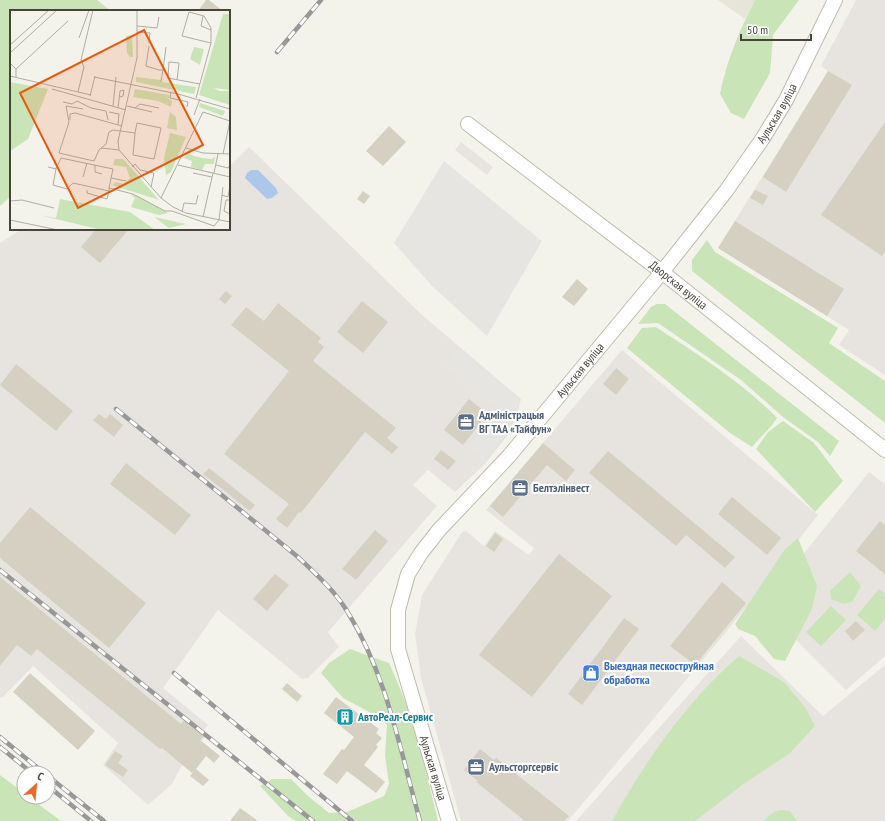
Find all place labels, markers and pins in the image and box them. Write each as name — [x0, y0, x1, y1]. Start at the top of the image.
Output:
place label: Адміністрацыя ВГ ТАА «Тайфун» — [478, 407, 552, 436]
office icon: Адміністрацыя ВГ ТАА «Тайфун» — [456, 412, 476, 432]
office icon: Белтэлінвест — [510, 478, 530, 498]
place label: Белтэлінвест — [533, 480, 590, 495]
place label: Выездная пескоструйная обработка — [604, 658, 714, 687]
shop icon: Выездная пескоструйная обработка — [581, 663, 601, 683]
building icon: АвтоРеал-Сервис — [335, 707, 355, 727]
place label: АвтоРеал-Сервис — [357, 709, 434, 724]
office icon: Аульсторгсервіс — [466, 757, 486, 777]
place label: Аульсторгсервіс — [488, 759, 559, 774]

